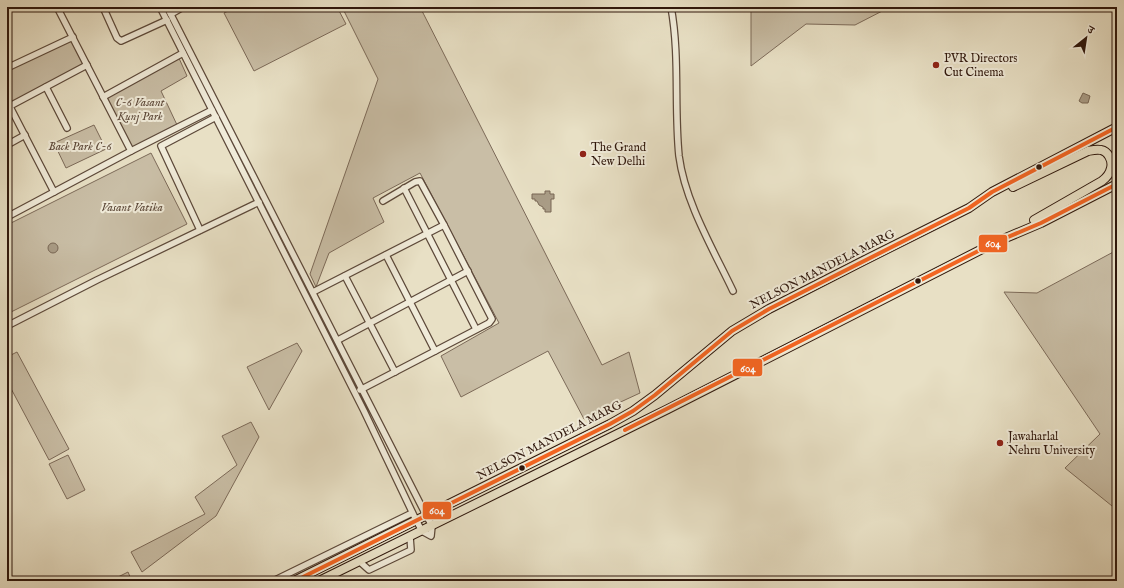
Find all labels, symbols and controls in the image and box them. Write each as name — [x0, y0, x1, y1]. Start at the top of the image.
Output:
north arrow — [1066, 18, 1106, 58]
text: उ — [1084, 22, 1098, 38]
place label: PVR Directors Cut Cinema — [944, 51, 1018, 80]
marker: PVR Directors Cut Cinema — [931, 60, 941, 70]
park label: C-6 Vasant Kunj Park — [116, 95, 166, 124]
park label: Back Park C-6 — [48, 139, 113, 154]
place label: The Grand New Delhi — [591, 140, 647, 169]
marker: The Grand New Delhi — [578, 149, 588, 159]
unlabelled marker — [1034, 162, 1044, 172]
park label: Vasant Vatika — [101, 200, 163, 215]
street label: NELSON MANDELA MARG — [747, 226, 898, 313]
line badge: 604 — [978, 234, 1008, 253]
text: 604 — [985, 237, 1001, 251]
unlabelled marker — [913, 276, 923, 286]
line badge: 604 — [732, 358, 763, 377]
text: 604 — [740, 362, 756, 376]
street label: NELSON MANDELA MARG — [474, 397, 625, 484]
place label: Jawaharlal Nehru University — [1006, 429, 1095, 458]
marker: Jawaharlal Nehru University — [995, 438, 1005, 448]
unlabelled marker — [517, 463, 527, 473]
line badge: 604 — [422, 501, 452, 520]
text: 604 — [429, 504, 445, 518]

